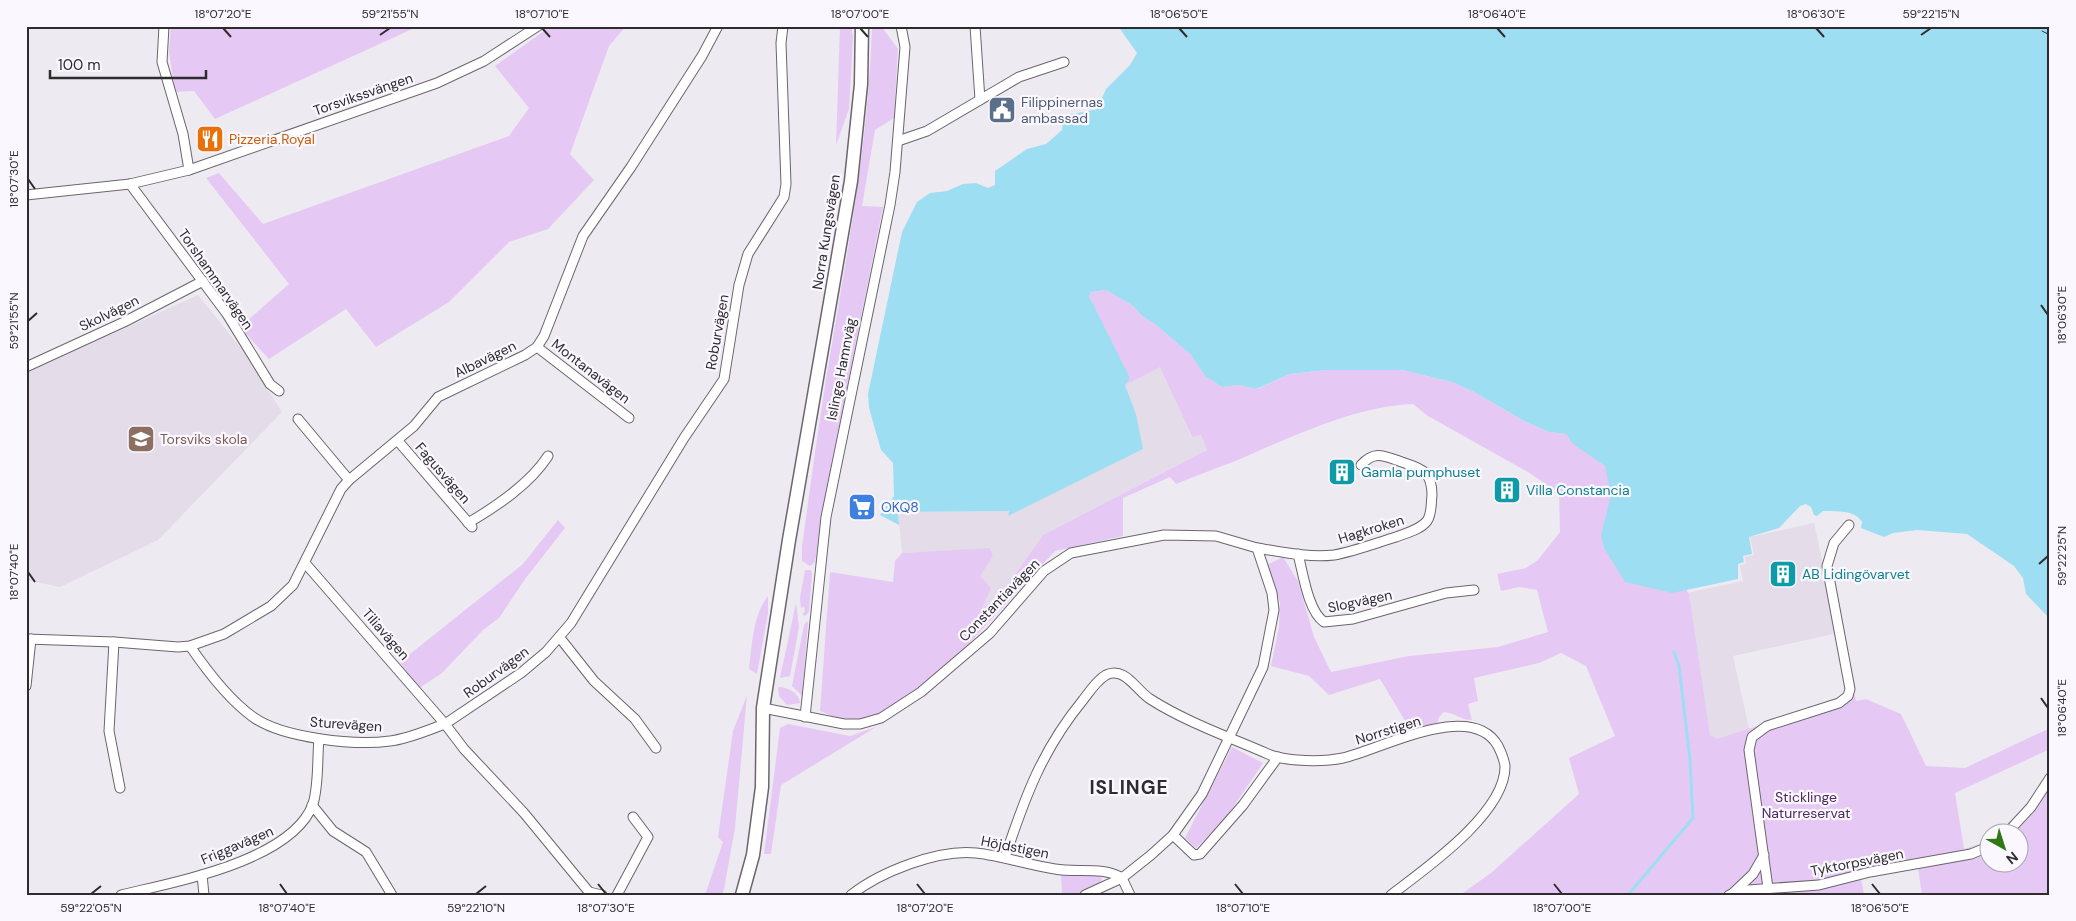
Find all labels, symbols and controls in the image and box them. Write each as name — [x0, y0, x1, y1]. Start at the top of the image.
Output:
text: 18°07'20"E — [194, 6, 252, 22]
text: 59°21'55"N — [361, 6, 419, 22]
text: 18°07'10"E — [515, 6, 569, 22]
text: 18°07'00"E — [831, 6, 889, 22]
text: 18°06'50"E — [1150, 6, 1208, 22]
text: 18°06'40"E — [1468, 6, 1526, 22]
text: 18°06'30"E — [1787, 6, 1845, 22]
text: 59°22'15"N — [1902, 6, 1960, 22]
scale bar — [50, 48, 206, 80]
text: 100 m — [58, 55, 101, 75]
street label: Torsvikssvängen — [311, 69, 415, 119]
place label: Filippinernas ambassad — [1021, 93, 1103, 127]
public building icon: Filippinernas ambassad — [987, 95, 1017, 125]
restaurant icon: Pizzeria Royal — [195, 124, 225, 154]
place label: Pizzeria Royal — [229, 130, 315, 148]
text: 18°07'30"E — [6, 150, 22, 208]
street label: Norra Kungsvägen — [808, 173, 844, 291]
street label: Torshammarvägen — [175, 225, 257, 333]
text: 18°06'30"E — [2054, 286, 2070, 344]
street label: Skolvägen — [76, 291, 142, 335]
text: 59°21'55"N — [6, 292, 22, 350]
street label: Roburvägen — [702, 293, 732, 371]
street label: Islinge Hamnväg — [822, 316, 860, 422]
street label: Montanavägen — [548, 335, 634, 407]
street label: Albavägen — [451, 336, 519, 382]
school or university icon: Torsviks skola — [126, 424, 156, 454]
place label: Torsviks skola — [160, 430, 248, 448]
street label: Fagusvägen — [412, 439, 474, 507]
building icon: Gamla pumphuset — [1327, 457, 1357, 487]
place label: Gamla pumphuset — [1361, 463, 1481, 481]
building icon: Villa Constancia — [1492, 475, 1522, 505]
place label: Villa Constancia — [1526, 481, 1630, 499]
supermarket icon: OKQ8 — [847, 492, 877, 522]
place label: OKQ8 — [881, 498, 919, 516]
street label: Hagkroken — [1336, 510, 1406, 548]
text: 59°22'25"N — [2054, 526, 2070, 586]
text: 18°07'40"E — [6, 543, 22, 601]
street label: Constantiavägen — [955, 555, 1043, 645]
building icon: AB Lidingövarvet — [1768, 559, 1798, 589]
place label: AB Lidingövarvet — [1802, 565, 1910, 583]
street label: Slogvägen — [1326, 585, 1394, 617]
street label: Tiliavägen — [358, 604, 414, 664]
street label: Roburvägen — [460, 642, 532, 702]
text: 18°06'40"E — [2054, 679, 2070, 737]
street label: Sturevägen — [309, 712, 383, 736]
street label: Norrstigen — [1353, 712, 1423, 748]
district label: ISLINGE — [1089, 775, 1169, 800]
park label: Sticklinge Naturreservat — [1762, 788, 1850, 822]
street label: Friggavägen — [198, 822, 276, 868]
north arrow — [1978, 824, 2028, 874]
street label: Höjdstigen — [979, 832, 1051, 862]
street label: Tyktorpsvägen — [1809, 844, 1905, 880]
text: N — [2003, 848, 2022, 868]
text: 59°22'05"N — [60, 900, 122, 916]
text: 18°07'40"E — [258, 900, 316, 916]
text: 59°22'10"N — [447, 900, 505, 916]
text: 18°07'30"E — [577, 900, 635, 916]
text: 18°07'20"E — [896, 900, 954, 916]
text: 18°07'10"E — [1216, 900, 1270, 916]
text: 18°07'00"E — [1533, 900, 1591, 916]
text: 18°06'50"E — [1851, 900, 1909, 916]

